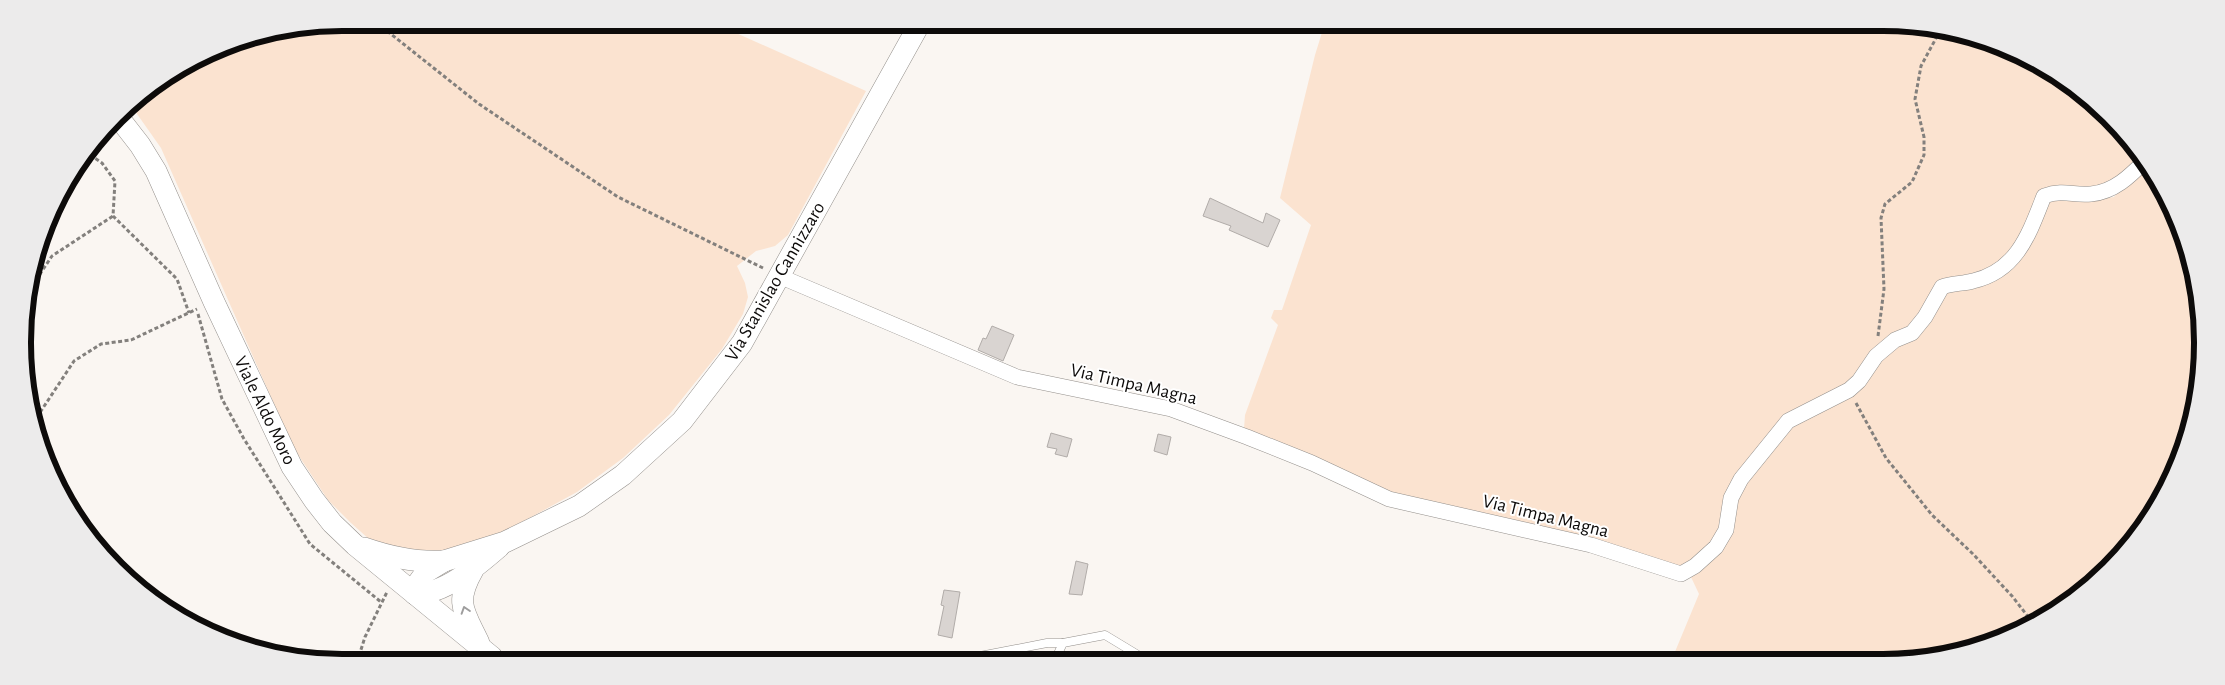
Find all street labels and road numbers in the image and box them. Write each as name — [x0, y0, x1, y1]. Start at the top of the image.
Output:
street label: Via Stanislao Cannizzaro — [722, 199, 829, 365]
street label: Viale Aldo Moro — [230, 354, 299, 468]
street label: Via Timpa Magna — [1069, 361, 1199, 408]
street label: Via Timpa Magna — [1481, 492, 1611, 541]

